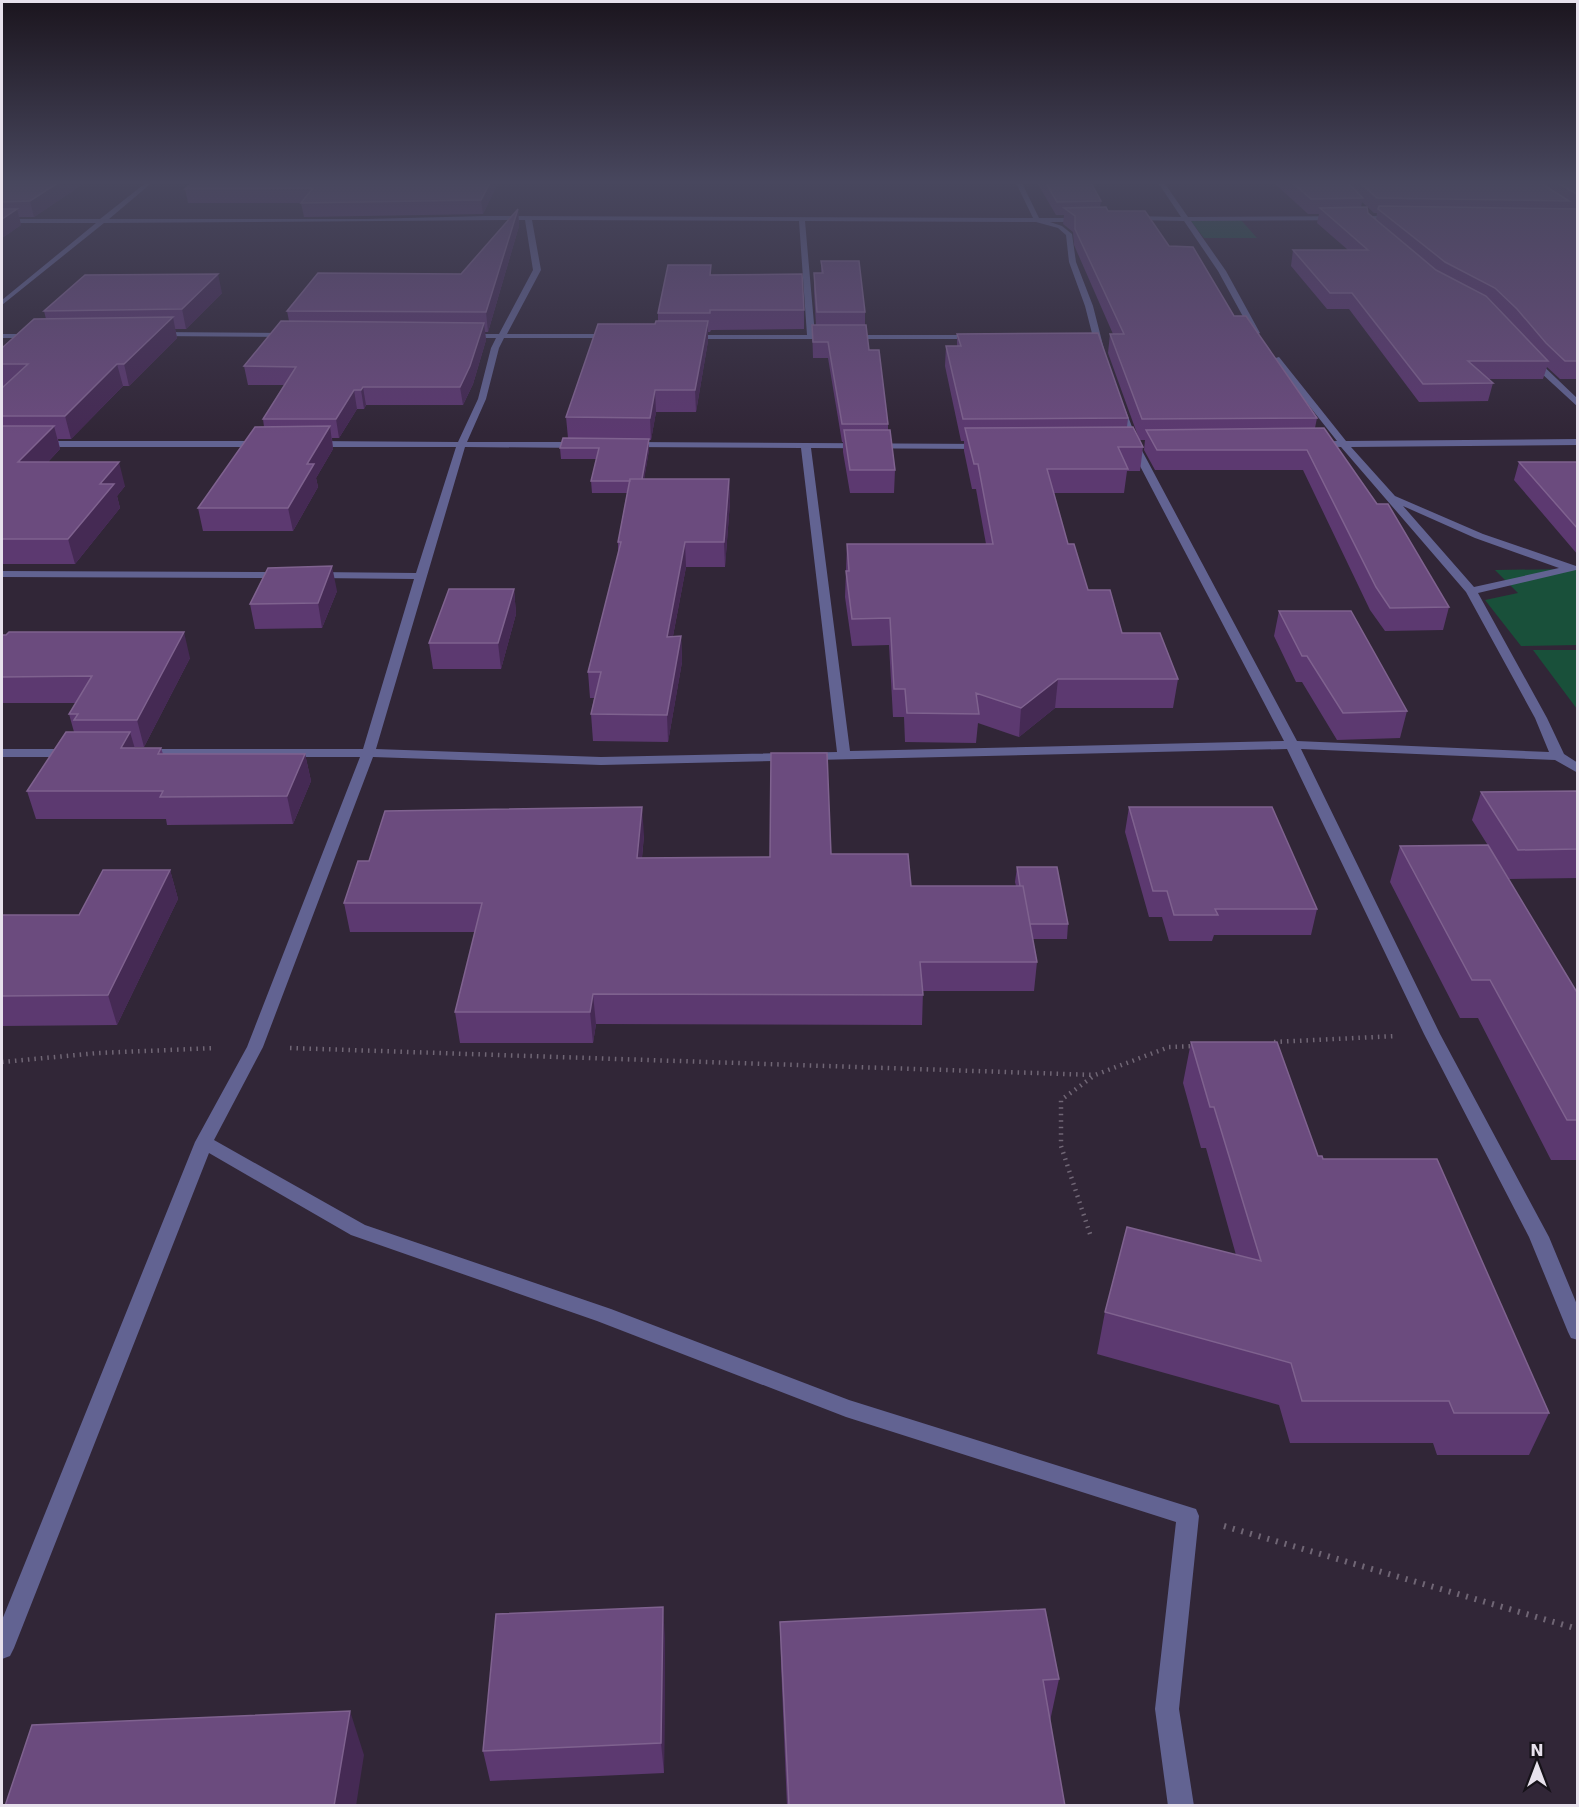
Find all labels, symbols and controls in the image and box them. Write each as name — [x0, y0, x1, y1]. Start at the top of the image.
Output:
north arrow — [1507, 1735, 1567, 1795]
text: N — [1530, 1741, 1544, 1760]

